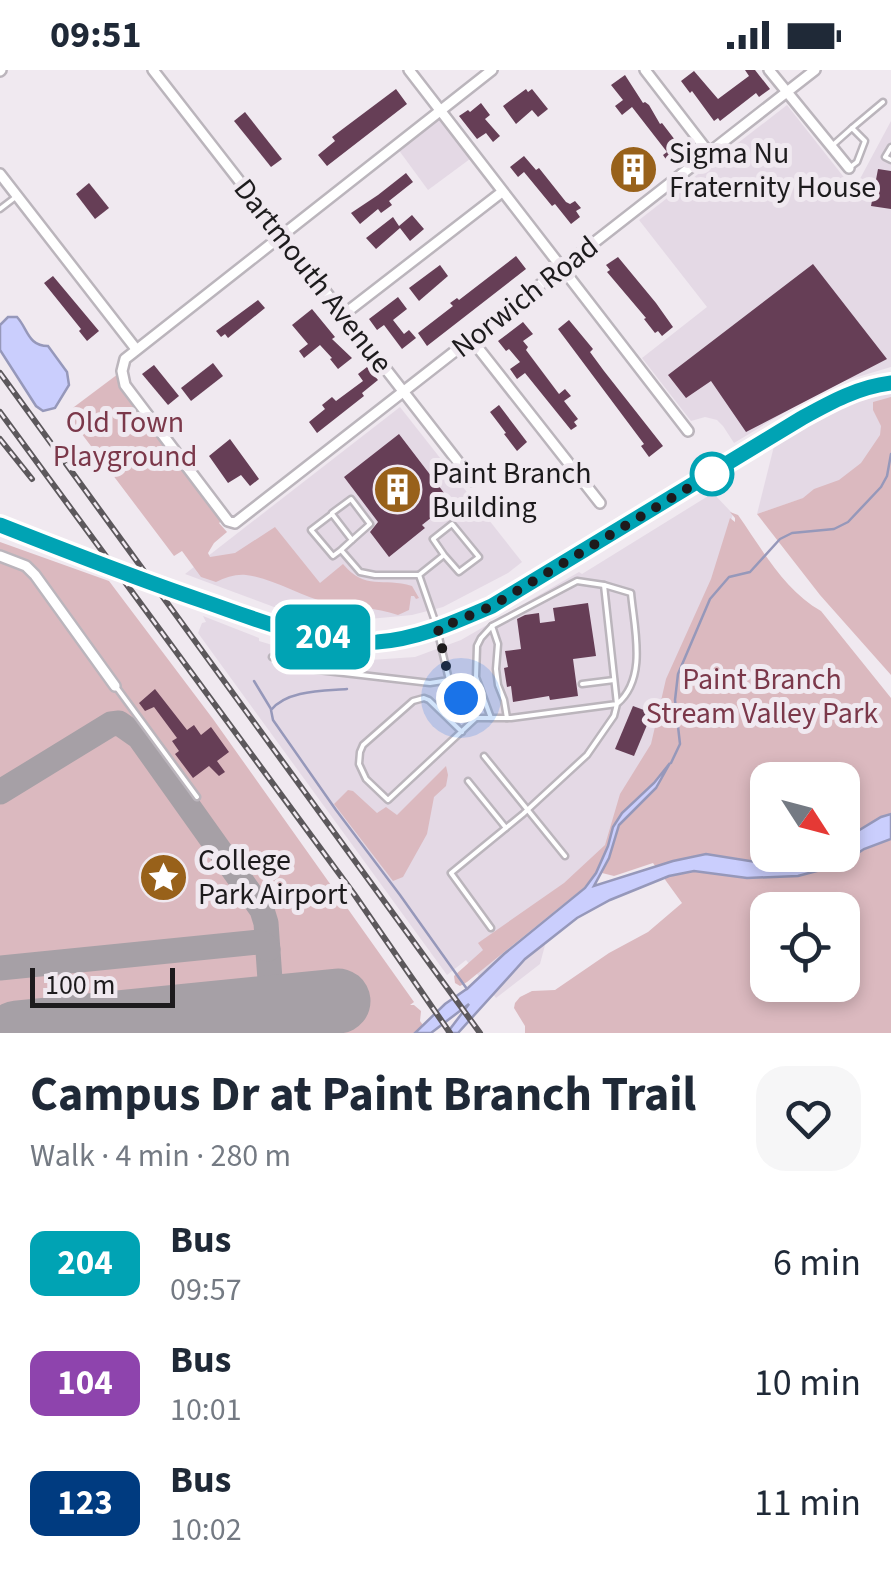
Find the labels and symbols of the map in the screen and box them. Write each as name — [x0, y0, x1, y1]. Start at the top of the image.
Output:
place label: Sigma Nu Fraternity House — [669, 132, 876, 209]
building icon: Sigma Nu Fraternity House — [608, 144, 660, 196]
street label: Dartmouth Avenue — [223, 170, 403, 382]
street label: Norwich Road — [442, 226, 608, 368]
park label: Old Town Playground — [53, 401, 197, 478]
place label: Paint Branch Building — [432, 452, 592, 529]
unlabelled marker — [691, 453, 733, 495]
building icon: Paint Branch Building — [371, 464, 423, 516]
line badge: 204 — [266, 604, 380, 670]
park label: Paint Branch Stream Valley Park — [646, 658, 878, 735]
your location — [436, 673, 486, 723]
north arrow — [750, 762, 860, 872]
place label: College Park Airport — [198, 839, 348, 916]
place icon: College Park Airport — [137, 851, 189, 903]
scale bar — [30, 963, 175, 1008]

